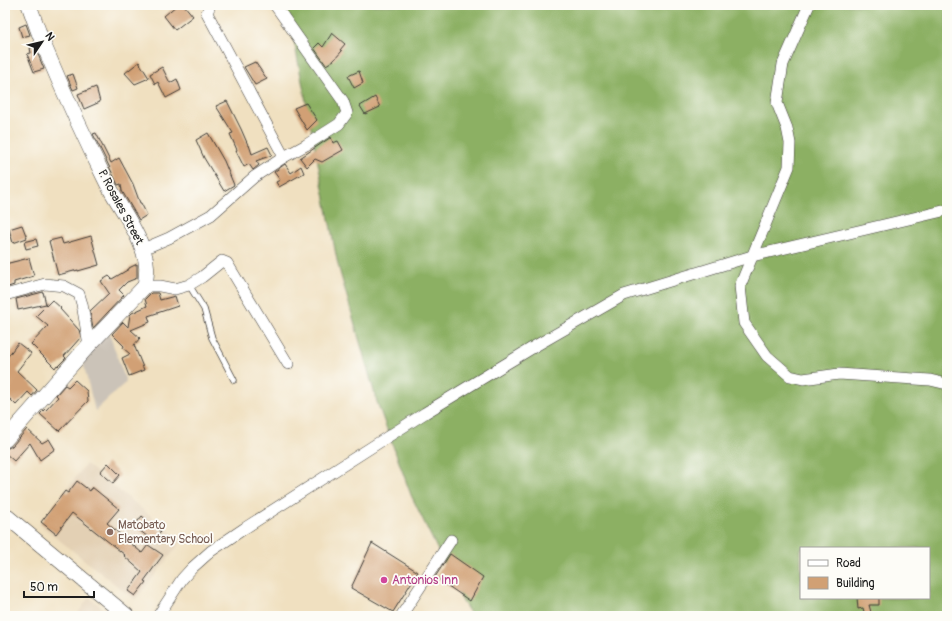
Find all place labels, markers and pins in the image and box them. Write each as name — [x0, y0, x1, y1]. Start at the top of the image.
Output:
place label: Matobato Elementary School — [118, 518, 213, 547]
marker: Matobato Elementary School — [105, 527, 115, 537]
place label: Antonios Inn — [392, 573, 458, 588]
marker: Antonios Inn — [379, 575, 389, 585]

